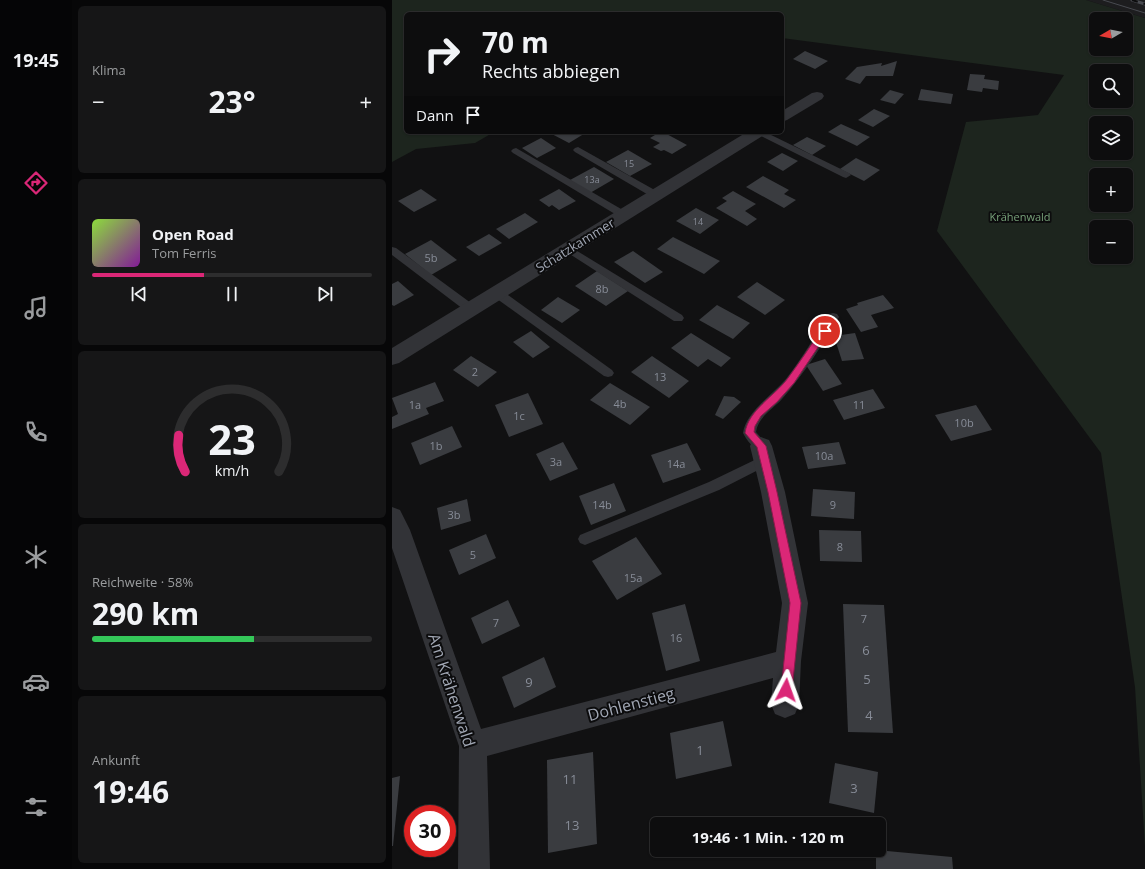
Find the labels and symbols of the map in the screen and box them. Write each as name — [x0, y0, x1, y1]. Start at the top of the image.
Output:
north arrow — [1089, 12, 1133, 56]
house number: 15 — [624, 157, 634, 170]
house number: 13a — [584, 173, 600, 186]
park label: Krähenwald — [989, 209, 1051, 224]
street label: Schatzkammer — [532, 213, 619, 276]
house number: 14 — [693, 215, 703, 228]
house number: 5b — [424, 250, 438, 265]
house number: 8b — [595, 281, 609, 296]
pin — [808, 314, 842, 348]
house number: 2 — [472, 364, 478, 379]
house number: 13 — [654, 369, 666, 384]
house number: 4b — [613, 396, 627, 411]
house number: 1a — [409, 397, 421, 412]
house number: 11 — [853, 397, 865, 412]
house number: 1c — [513, 408, 525, 423]
house number: 10b — [954, 415, 974, 430]
house number: 1b — [429, 438, 443, 453]
house number: 10a — [815, 448, 833, 463]
house number: 3a — [550, 454, 562, 469]
house number: 14a — [667, 456, 685, 471]
house number: 14b — [592, 497, 612, 512]
house number: 9 — [830, 497, 836, 512]
house number: 3b — [447, 507, 461, 522]
house number: 8 — [837, 539, 843, 554]
house number: 5 — [470, 547, 476, 562]
house number: 15a — [624, 570, 642, 585]
house number: 7 — [861, 611, 867, 626]
house number: 7 — [493, 615, 499, 630]
street label: Am Krähenwald — [423, 630, 481, 750]
house number: 16 — [670, 630, 682, 645]
house number: 6 — [862, 641, 870, 659]
position arrow — [765, 669, 807, 711]
house number: 5 — [863, 670, 871, 688]
house number: 9 — [525, 673, 533, 691]
street label: Dohlenstieg — [585, 682, 677, 726]
house number: 4 — [865, 706, 873, 724]
house number: 1 — [696, 741, 704, 759]
house number: 11 — [563, 770, 577, 788]
house number: 3 — [850, 779, 858, 797]
speed limit sign: 30 — [404, 805, 456, 857]
house number: 13 — [565, 816, 579, 834]

